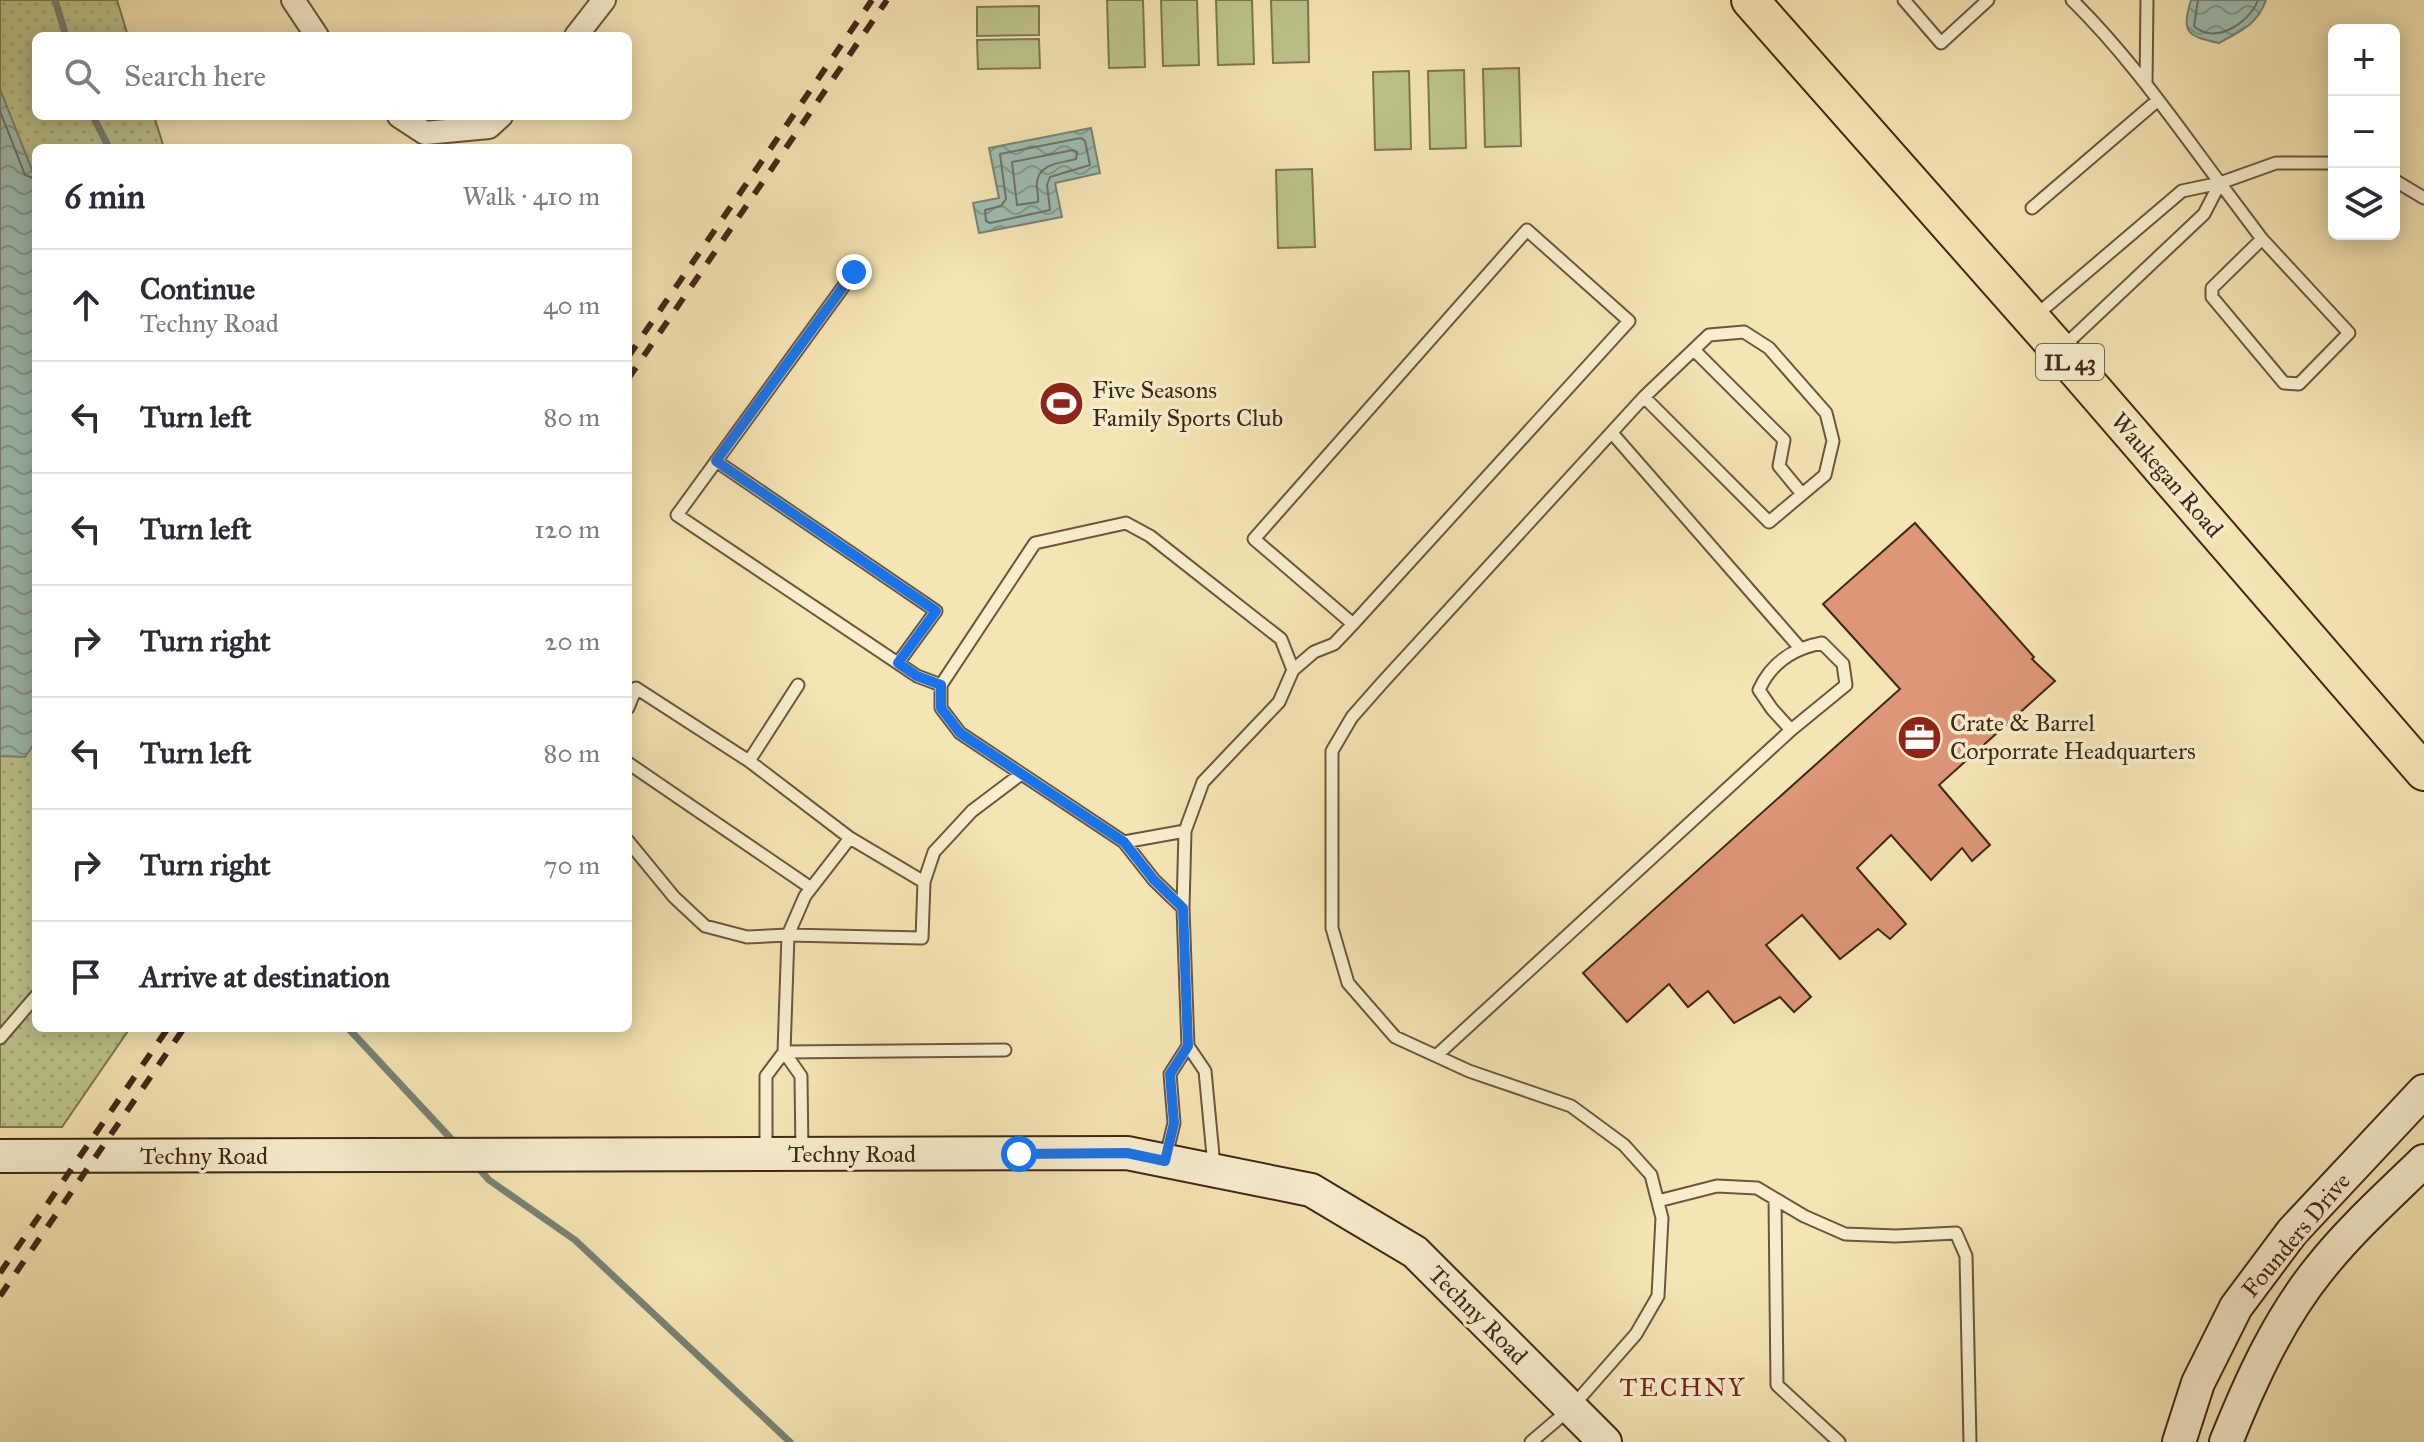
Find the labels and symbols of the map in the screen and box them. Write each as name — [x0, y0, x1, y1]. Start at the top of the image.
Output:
route end — [836, 254, 872, 290]
road number: IL 43 — [2036, 344, 2104, 380]
place label: Five Seasons Family Sports Club — [1092, 375, 1283, 433]
sports icon: Five Seasons Family Sports Club — [1037, 380, 1085, 428]
street label: Waukegan Road — [2104, 406, 2230, 544]
place label: Crate & Barrel Corporrate Headquarters — [1950, 708, 2196, 766]
office icon: Crate & Barrel Corporrate Headquarters — [1895, 713, 1943, 761]
route start — [1001, 1136, 1037, 1172]
street label: Techny Road — [788, 1139, 916, 1169]
street label: Techny Road — [140, 1141, 268, 1171]
street label: Founders Drive — [2235, 1167, 2357, 1303]
street label: Techny Road — [1422, 1259, 1534, 1371]
district label: TECHNY — [1619, 1371, 1747, 1403]

